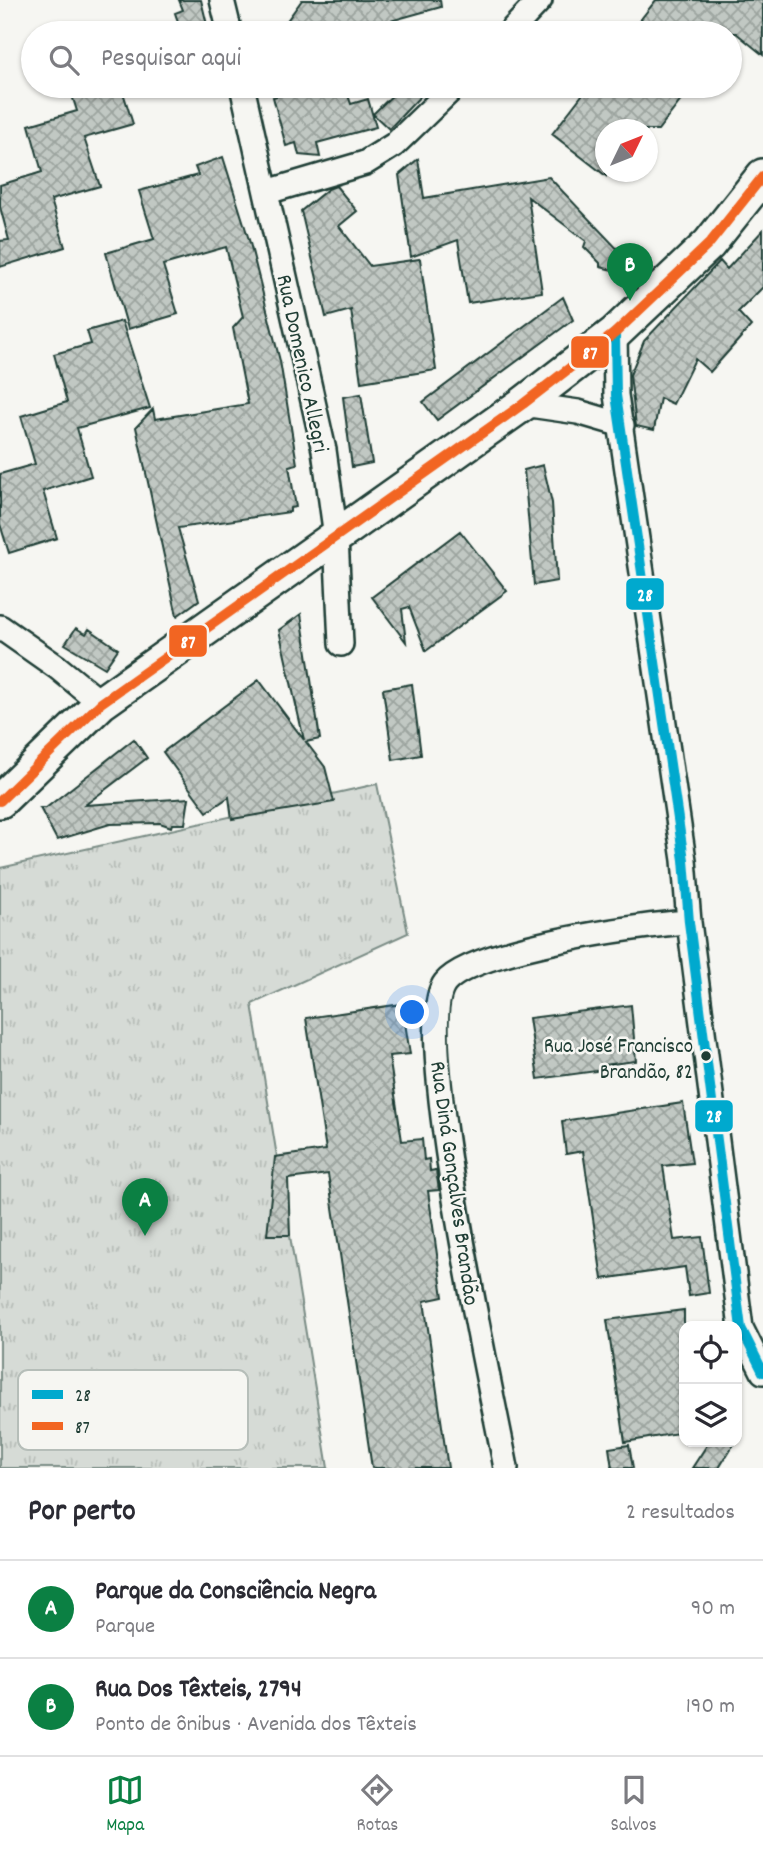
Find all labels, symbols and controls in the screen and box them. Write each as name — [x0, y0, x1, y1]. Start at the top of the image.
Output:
search box — [21, 21, 742, 98]
icon: search — [45, 41, 83, 79]
text: Pesquisar aqui — [101, 41, 241, 78]
north arrow — [595, 119, 658, 182]
pin: B — [607, 243, 653, 301]
street label: Rua Domenico Allegri — [266, 272, 336, 456]
line badge: 87 — [570, 335, 610, 369]
text: 87 — [583, 342, 597, 369]
line badge: 28 — [625, 577, 665, 611]
text: 28 — [637, 584, 653, 611]
line badge: 87 — [168, 624, 208, 658]
text: 87 — [181, 631, 195, 658]
your location — [395, 995, 429, 1029]
place label: Rua José Francisco Brandão, 82 — [544, 1033, 693, 1089]
marker: Rua José Francisco Brandão, 82 — [699, 1049, 713, 1063]
street label: Rua Diná Gonçalves Brandão — [419, 1059, 486, 1308]
line badge: 28 — [694, 1099, 734, 1133]
text: 28 — [706, 1105, 722, 1132]
pin: A — [122, 1178, 168, 1236]
map controls — [679, 1321, 742, 1447]
button: locate — [679, 1321, 742, 1384]
legend — [18, 1370, 248, 1450]
text: 28 — [75, 1384, 91, 1411]
button: layers — [679, 1384, 742, 1447]
text: 87 — [75, 1416, 90, 1443]
text: Por perto — [28, 1492, 136, 1535]
text: 2 resultados — [626, 1497, 735, 1530]
text: Parque da Consciência Negra — [95, 1574, 376, 1611]
text: A — [45, 1593, 57, 1626]
text: 90 m — [691, 1593, 735, 1626]
text: Parque — [95, 1611, 155, 1644]
text: Rua Dos Têxteis, 2794 — [95, 1672, 302, 1709]
text: B — [46, 1691, 56, 1724]
text: 190 m — [686, 1691, 735, 1724]
text: Ponto de ônibus · Avenida dos Têxteis — [95, 1709, 417, 1742]
tab: Mapa — [106, 1771, 144, 1840]
tab: Rotas — [357, 1771, 398, 1840]
tab: Salvos — [611, 1771, 657, 1840]

